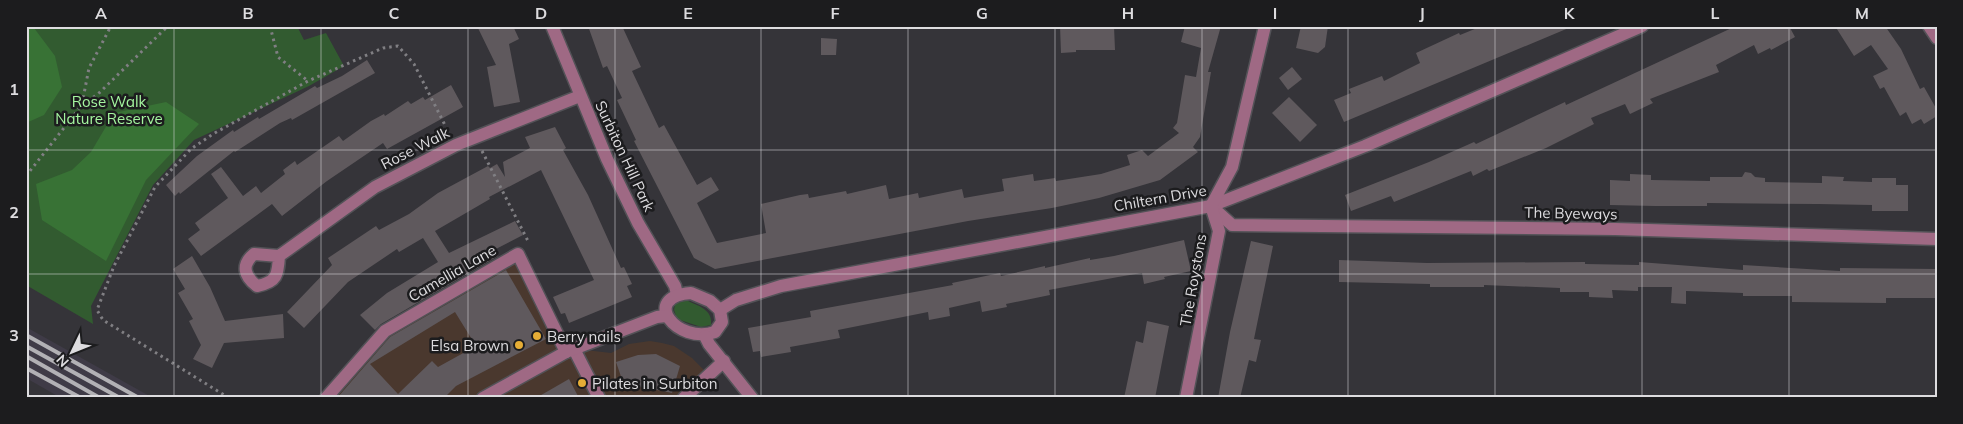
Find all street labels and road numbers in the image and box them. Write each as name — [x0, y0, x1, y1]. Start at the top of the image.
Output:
street label: Surbiton Hill Park — [591, 98, 659, 215]
street label: Rose Walk — [378, 123, 453, 173]
street label: Chiltern Drive — [1112, 180, 1208, 216]
street label: The Byeways — [1524, 203, 1618, 223]
street label: The Roystons — [1176, 232, 1210, 328]
street label: Camellia Lane — [405, 240, 499, 306]

